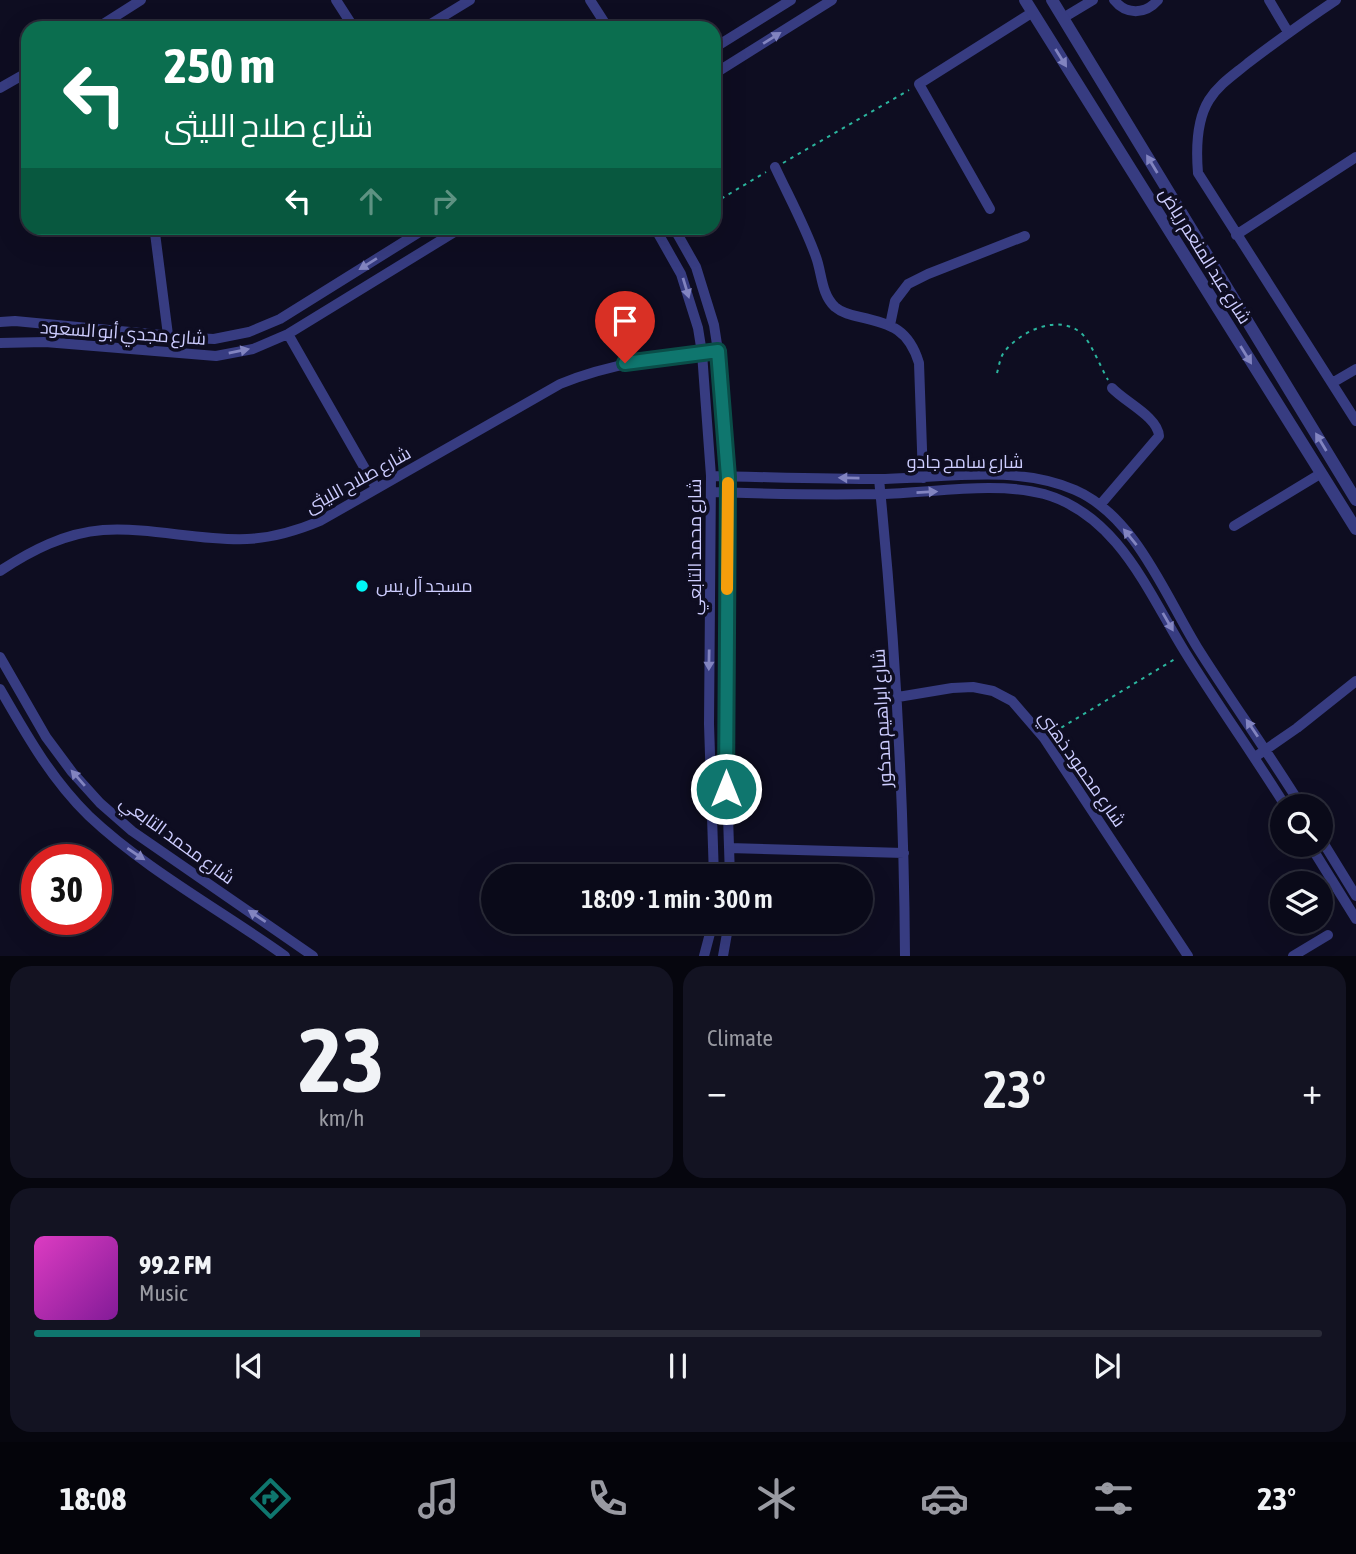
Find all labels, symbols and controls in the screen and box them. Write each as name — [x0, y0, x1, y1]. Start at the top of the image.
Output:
one-way arrow — [762, 31, 782, 44]
text: 250 m — [164, 37, 275, 93]
one-way arrow — [1055, 48, 1068, 67]
icon: left — [49, 49, 140, 140]
text: شارع صلاح الليثى — [164, 107, 373, 144]
one-way arrow — [1145, 154, 1158, 173]
icon: left — [279, 182, 317, 220]
icon: ahead — [352, 182, 390, 220]
icon: right — [425, 182, 463, 220]
street label: شارع عبد المنعم رياض — [1153, 184, 1256, 329]
one-way arrow — [358, 257, 378, 270]
one-way arrow — [681, 278, 691, 299]
pin — [595, 291, 655, 363]
icon: arrive — [606, 302, 644, 340]
street label: شارع مجدي أبو السعود — [39, 316, 207, 353]
one-way arrow — [1240, 345, 1253, 364]
one-way arrow — [228, 346, 250, 357]
one-way arrow — [1314, 432, 1327, 451]
street label: شارع صلاح الليثى — [301, 442, 415, 519]
street label: شارع سامح جادو — [907, 451, 1023, 474]
one-way arrow — [838, 472, 860, 484]
street label: شارع محمد التابعي — [684, 479, 709, 615]
one-way arrow — [916, 486, 938, 497]
one-way arrow — [1122, 528, 1137, 546]
place label: مسجد آل يس — [376, 575, 473, 597]
marker: مسجد آل يس — [354, 578, 370, 594]
one-way arrow — [1161, 613, 1174, 632]
street label: شارع ابراهيم مدكور — [867, 648, 898, 789]
one-way arrow — [704, 650, 715, 672]
street label: شارع محمود ذهني — [1031, 707, 1130, 833]
one-way arrow — [1245, 719, 1259, 737]
position arrow — [689, 752, 763, 826]
one-way arrow — [71, 770, 86, 787]
street label: شارع محمد التابعي — [114, 791, 239, 891]
map controls — [1270, 794, 1333, 934]
button: search — [1270, 794, 1333, 857]
speed limit sign: 30 — [21, 844, 112, 935]
one-way arrow — [126, 847, 145, 860]
button: layers — [1270, 871, 1333, 934]
text: 18:09 · 1 min · 300 m — [581, 884, 773, 914]
one-way arrow — [248, 910, 267, 923]
text: 23 — [299, 1007, 384, 1111]
text: Climate — [707, 1025, 773, 1051]
text: 23° — [983, 1059, 1046, 1119]
text: − — [707, 1069, 727, 1112]
text: + — [1302, 1069, 1322, 1112]
text: km/h — [319, 1105, 364, 1131]
text: 99.2 FM — [139, 1250, 212, 1280]
text: Music — [139, 1280, 187, 1306]
icon: previous — [230, 1347, 268, 1385]
icon: pause — [659, 1347, 697, 1385]
icon: next — [1088, 1347, 1126, 1385]
icon: directions — [246, 1474, 295, 1523]
icon: music — [414, 1474, 463, 1523]
icon: phone — [583, 1474, 632, 1523]
icon: climate — [752, 1474, 801, 1523]
icon: car — [920, 1474, 969, 1523]
icon: filters — [1089, 1474, 1138, 1523]
text: 18:08 — [60, 1480, 126, 1517]
text: 23° — [1257, 1480, 1296, 1517]

